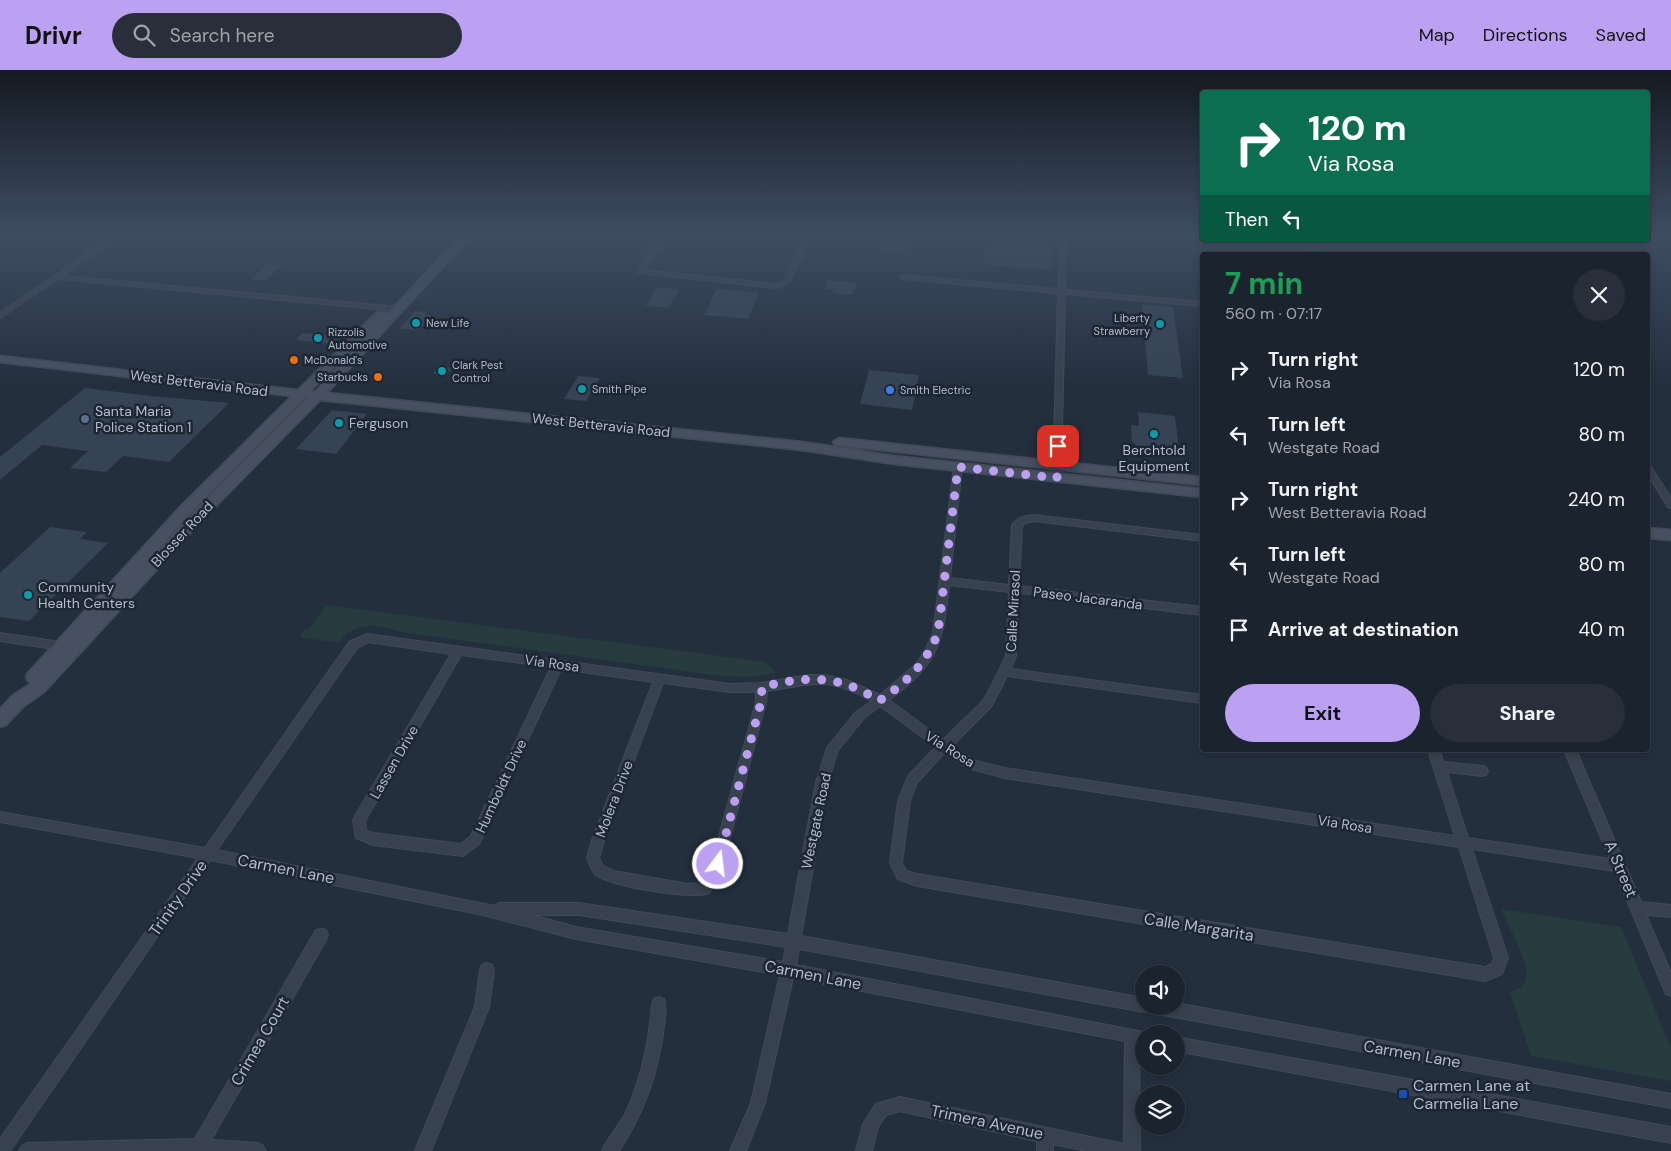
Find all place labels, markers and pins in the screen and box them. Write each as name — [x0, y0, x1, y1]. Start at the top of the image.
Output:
place label: Liberty Strawberry — [1094, 311, 1150, 338]
place label: New Life — [426, 316, 469, 330]
marker: New Life — [410, 317, 422, 329]
marker: Liberty Strawberry — [1154, 318, 1166, 330]
place label: Rizzolis Automotive — [328, 325, 387, 352]
marker: Rizzolis Automotive — [312, 332, 324, 344]
place label: McDonald's — [304, 353, 363, 367]
marker: McDonald's — [288, 354, 300, 366]
place label: Clark Pest Control — [452, 358, 503, 385]
marker: Clark Pest Control — [436, 365, 448, 377]
place label: Starbucks — [317, 370, 368, 384]
marker: Starbucks — [372, 371, 384, 383]
place label: Smith Pipe — [592, 382, 647, 396]
marker: Smith Pipe — [576, 383, 588, 395]
place label: Smith Electric — [900, 383, 971, 397]
marker: Smith Electric — [884, 384, 896, 396]
place label: Santa Maria Police Station 1 — [95, 402, 192, 436]
marker: Santa Maria Police Station 1 — [79, 413, 91, 425]
place label: Ferguson — [349, 414, 408, 432]
marker: Ferguson — [333, 417, 345, 429]
pin — [1037, 425, 1079, 467]
marker: Berchtold Equipment — [1148, 428, 1160, 440]
place label: Berchtold Equipment — [1119, 441, 1189, 475]
place label: Community Health Centers — [38, 578, 135, 612]
marker: Community Health Centers — [22, 589, 34, 601]
place label: Carmen Lane at Carmelia Lane — [1413, 1075, 1530, 1114]
marker: Carmen Lane at Carmelia Lane — [1397, 1088, 1409, 1100]

